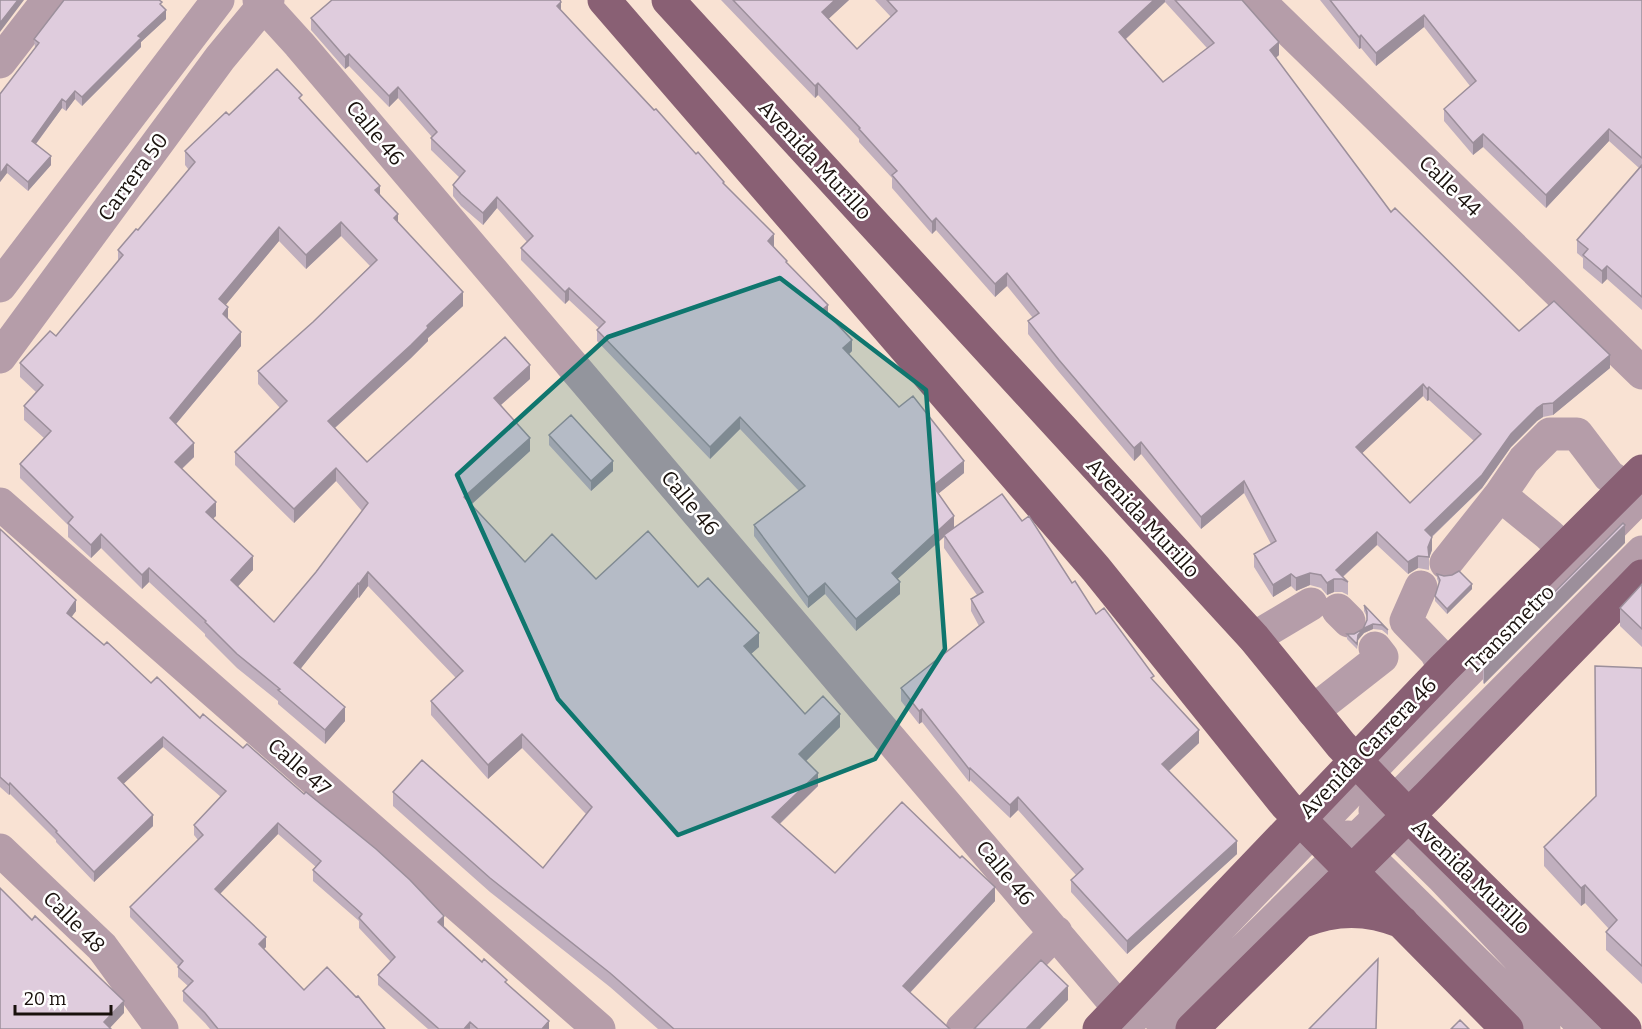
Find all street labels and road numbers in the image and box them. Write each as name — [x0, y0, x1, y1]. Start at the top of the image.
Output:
street label: Calle 46 — [340, 95, 410, 171]
street label: Avenida Murillo — [753, 95, 877, 225]
street label: Carrera 50 — [92, 128, 174, 226]
street label: Calle 44 — [1413, 150, 1487, 222]
street label: Avenida Murillo — [1081, 453, 1205, 583]
street label: Calle 46 — [655, 465, 725, 541]
street label: Transmetro — [1460, 579, 1560, 679]
street label: Avenida Carrera 46 — [1294, 672, 1442, 824]
street label: Calle 47 — [262, 733, 336, 802]
street label: Avenida Murillo — [1406, 814, 1536, 940]
street label: Calle 46 — [970, 835, 1040, 911]
street label: Calle 48 — [37, 885, 111, 959]

